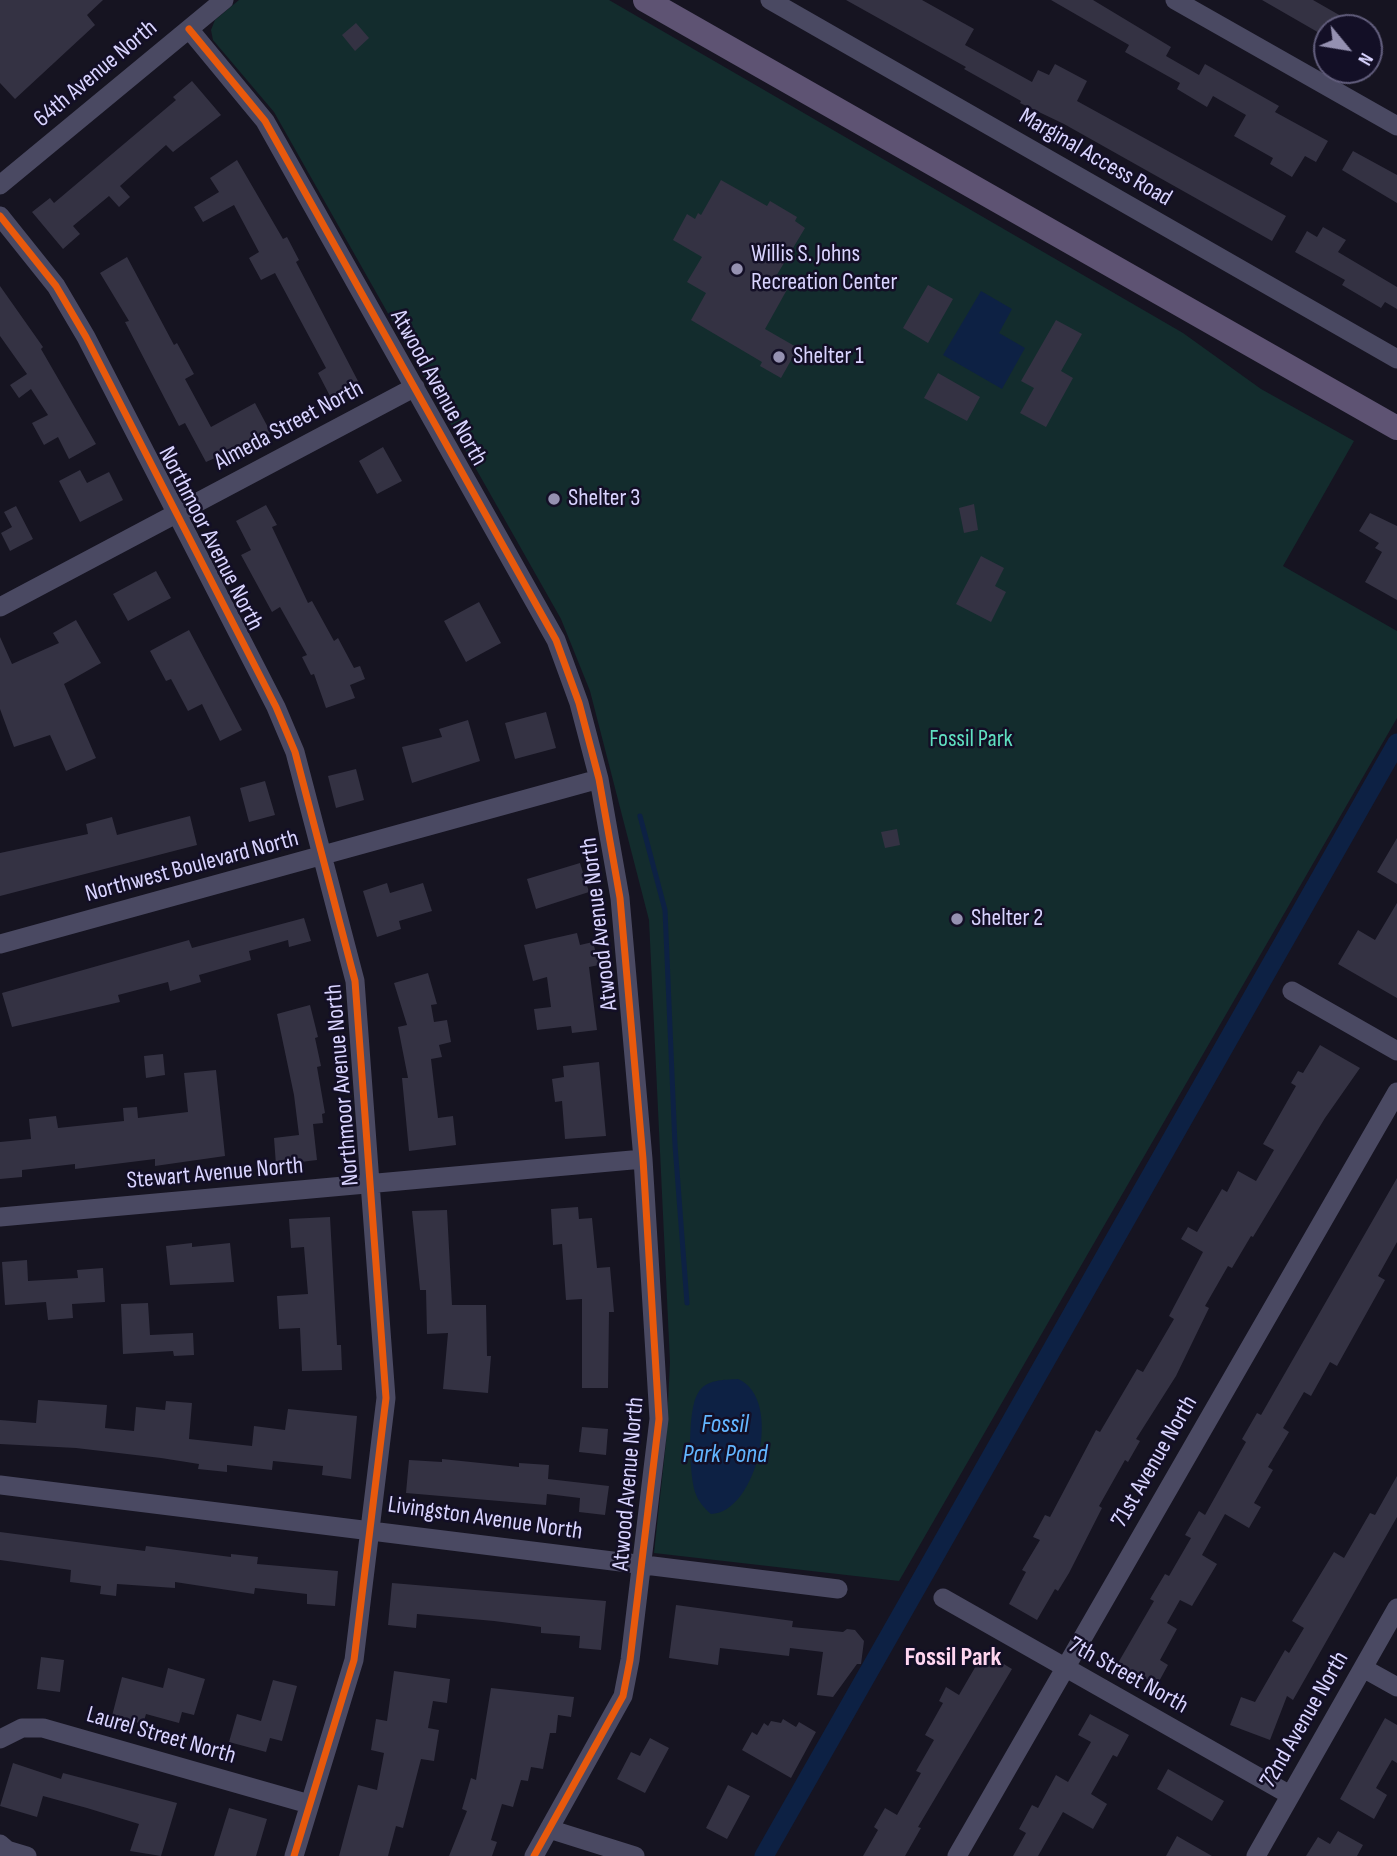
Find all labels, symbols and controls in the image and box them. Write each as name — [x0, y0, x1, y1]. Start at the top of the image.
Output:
street label: 64th Avenue North — [29, 14, 163, 134]
north arrow — [1313, 14, 1383, 84]
text: N — [1352, 49, 1377, 69]
street label: Marginal Access Road — [1013, 103, 1177, 213]
place label: Willis S. Johns Recreation Center — [751, 241, 897, 297]
marker: Willis S. Johns Recreation Center — [729, 261, 745, 277]
street label: Atwood Avenue North — [383, 305, 493, 471]
place label: Shelter 1 — [793, 343, 864, 371]
marker: Shelter 1 — [771, 349, 787, 365]
street label: Almeda Street North — [210, 375, 368, 477]
street label: Northmoor Avenue North — [151, 442, 269, 636]
place label: Shelter 3 — [568, 485, 640, 513]
marker: Shelter 3 — [546, 491, 562, 507]
park label: Fossil Park — [929, 726, 1013, 754]
street label: Northwest Boulevard North — [82, 825, 302, 909]
street label: Atwood Avenue North — [575, 836, 625, 1012]
place label: Shelter 2 — [971, 905, 1043, 933]
marker: Shelter 2 — [949, 911, 965, 927]
street label: Northmoor Avenue North — [320, 983, 366, 1187]
street label: Stewart Avenue North — [126, 1152, 304, 1196]
street label: 71st Avenue North — [1106, 1391, 1204, 1533]
street label: Atwood Avenue North — [607, 1396, 651, 1572]
water label: Fossil Park Pond — [682, 1409, 768, 1470]
street label: Livingston Avenue North — [386, 1491, 584, 1547]
street label: 7th Street North — [1063, 1631, 1193, 1721]
district label: Fossil Park — [904, 1642, 1002, 1674]
street label: 72nd Avenue North — [1254, 1647, 1356, 1793]
street label: Laurel Street North — [83, 1701, 239, 1771]

